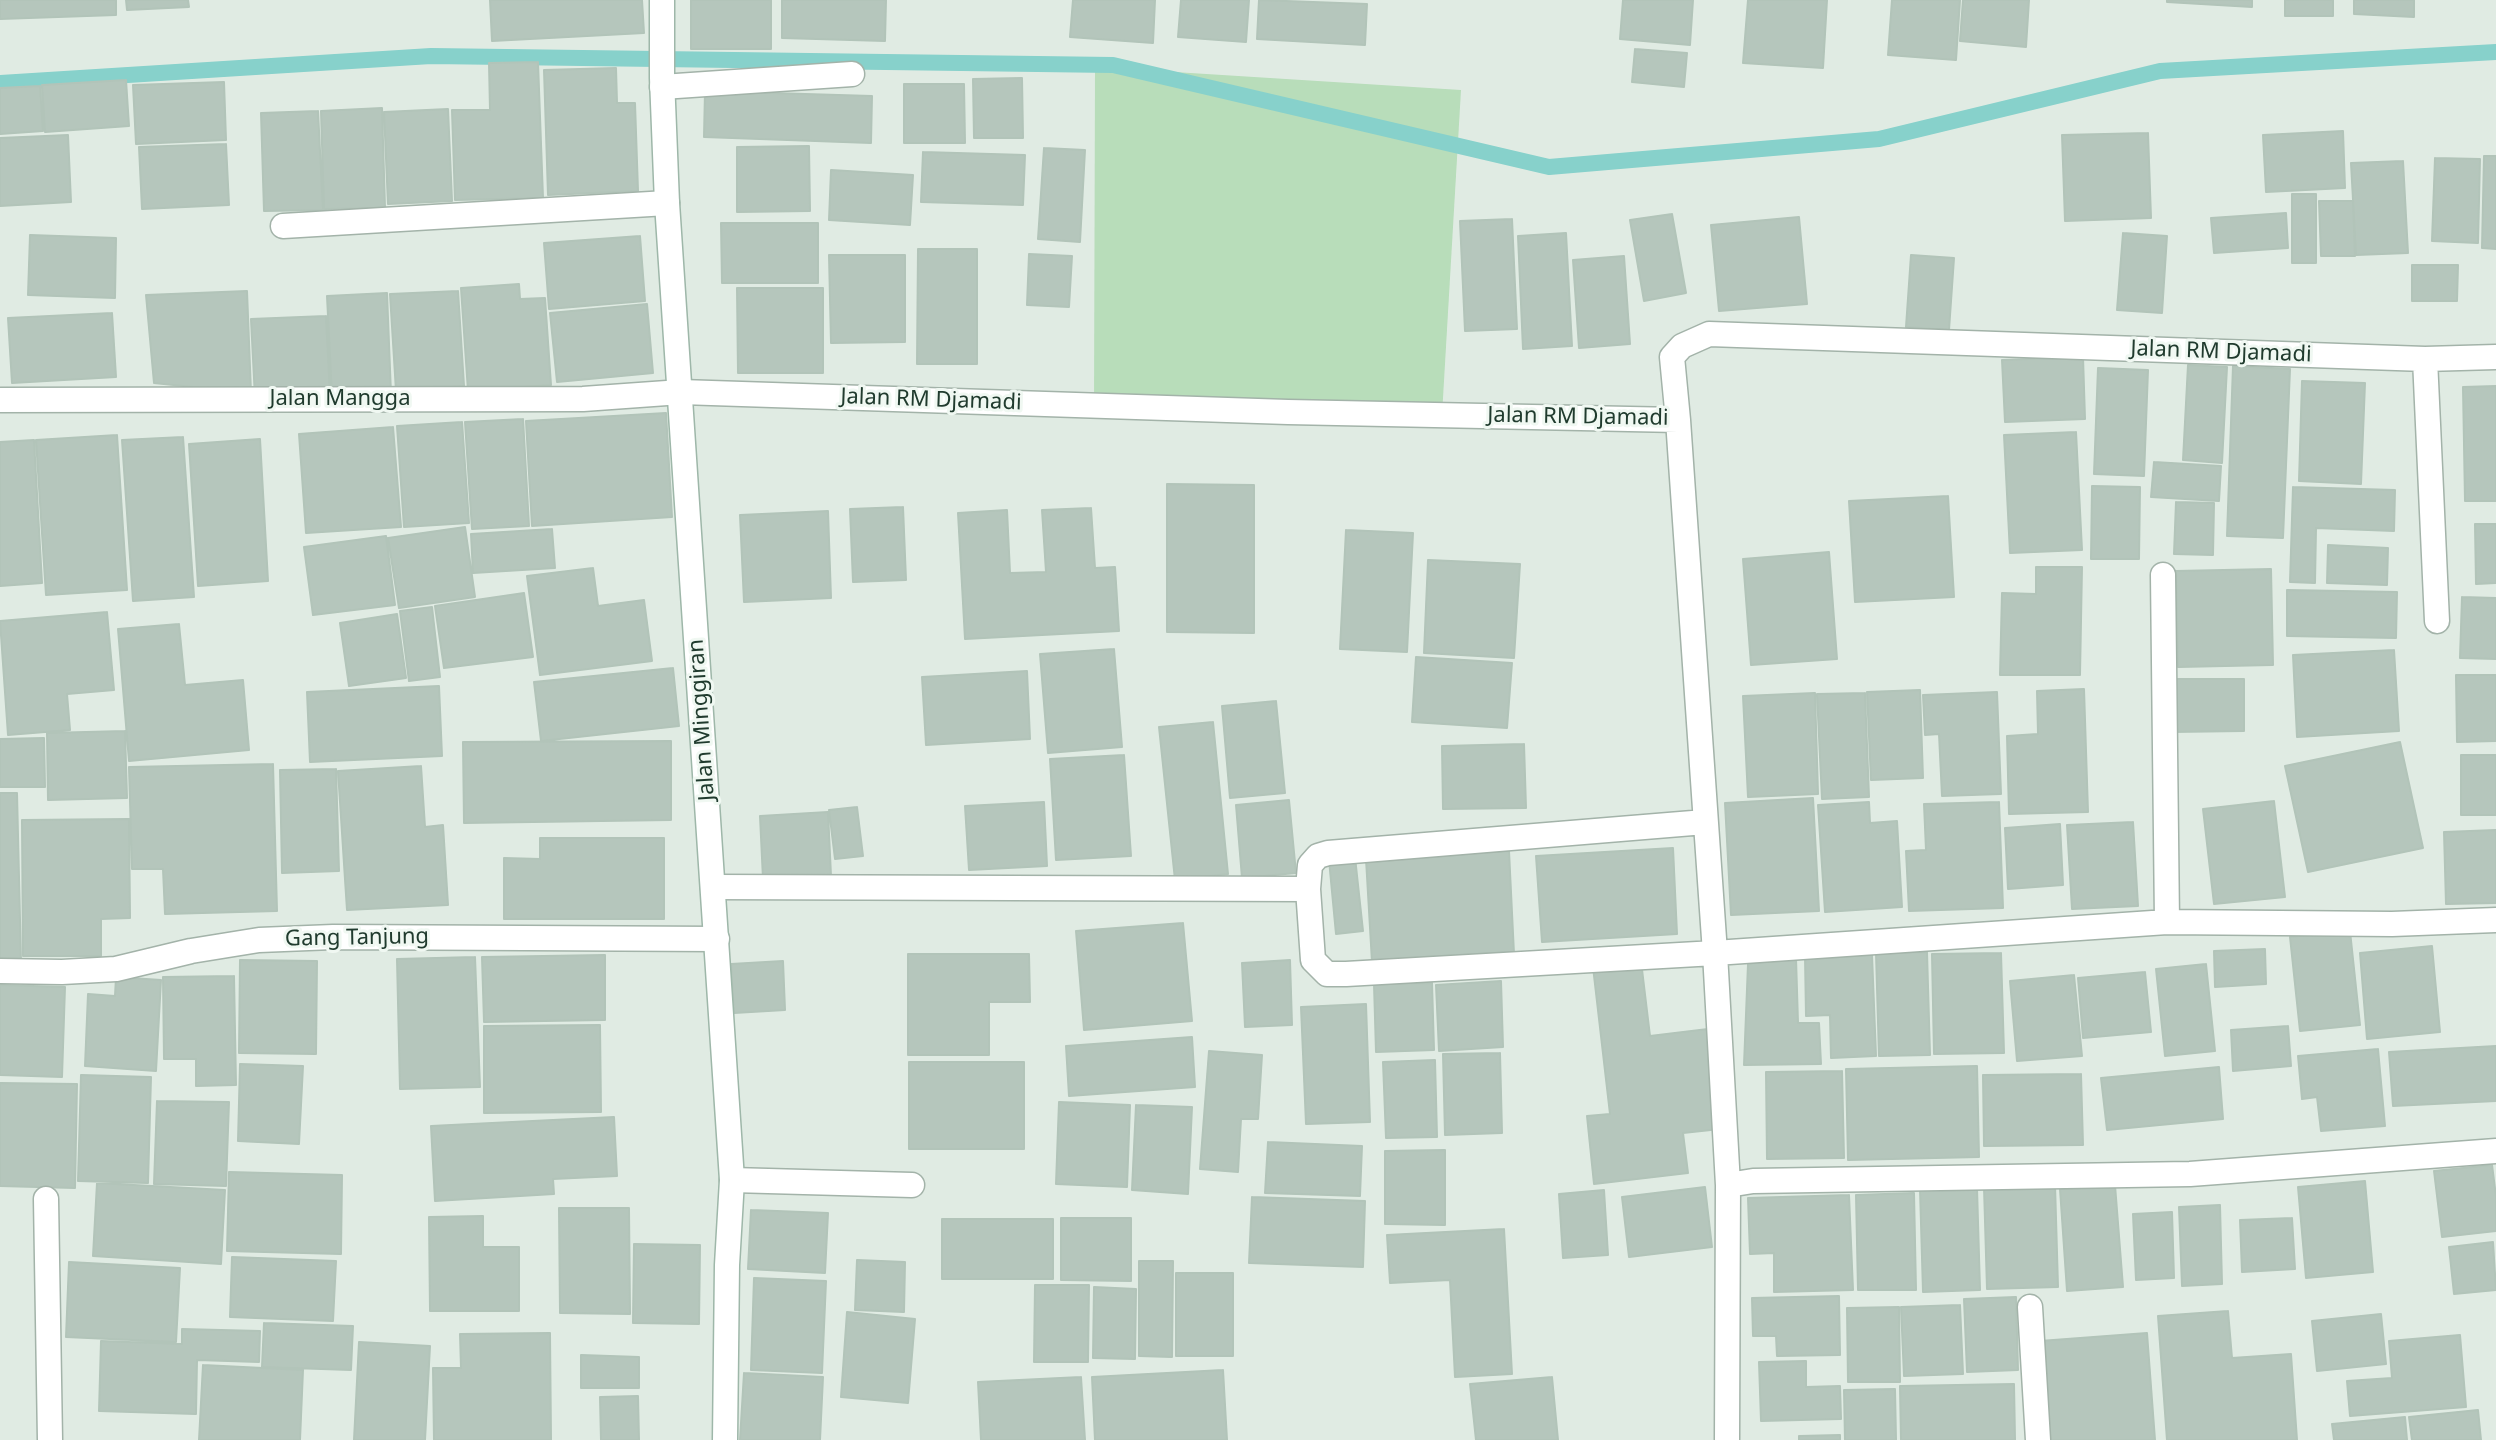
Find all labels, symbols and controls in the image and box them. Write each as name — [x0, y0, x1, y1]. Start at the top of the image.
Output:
street label: Jalan RM Djamadi — [2130, 336, 2312, 368]
street label: Jalan RM Djamadi — [840, 384, 1022, 416]
street label: Jalan Mangga — [270, 386, 410, 412]
street label: Jalan RM Djamadi — [1487, 402, 1669, 432]
street label: Jalan Minggiran — [683, 638, 721, 802]
street label: Gang Tanjung — [285, 924, 429, 952]

